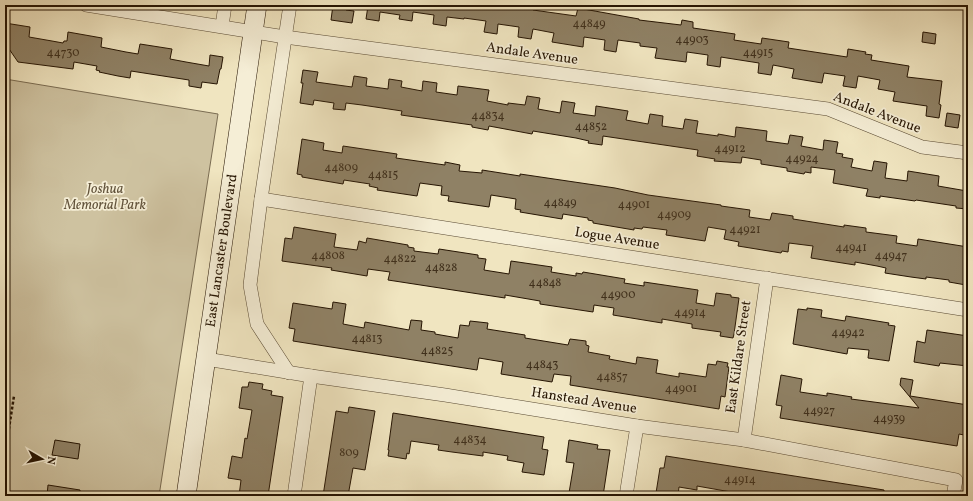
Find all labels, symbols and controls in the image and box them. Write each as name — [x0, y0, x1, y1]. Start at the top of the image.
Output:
house number: 44849 — [573, 16, 605, 32]
house number: 44903 — [675, 32, 709, 48]
street label: Andale Avenue — [485, 38, 579, 70]
house number: 44730 — [47, 45, 79, 61]
house number: 44915 — [743, 45, 774, 61]
street label: Andale Avenue — [830, 88, 924, 139]
house number: 44834 — [471, 108, 505, 124]
house number: 44852 — [575, 119, 607, 135]
house number: 44912 — [714, 141, 746, 157]
house number: 44924 — [785, 151, 819, 167]
house number: 44809 — [324, 160, 358, 176]
house number: 44815 — [368, 167, 399, 183]
street label: East Lancaster Boulevard — [201, 173, 242, 328]
park label: Joshua Memorial Park — [63, 180, 146, 215]
house number: 44849 — [544, 195, 576, 211]
house number: 44901 — [618, 197, 650, 213]
house number: 44909 — [657, 207, 691, 223]
house number: 44921 — [729, 222, 761, 238]
street label: Logue Avenue — [573, 223, 661, 255]
house number: 44941 — [835, 240, 867, 256]
house number: 44808 — [311, 248, 345, 264]
house number: 44947 — [875, 248, 908, 264]
house number: 44822 — [383, 251, 417, 267]
house number: 44828 — [425, 260, 457, 276]
house number: 44848 — [529, 275, 561, 291]
house number: 44900 — [600, 287, 636, 303]
street label: East Kildare Street — [722, 299, 756, 415]
house number: 44914 — [674, 305, 706, 321]
house number: 44942 — [831, 325, 865, 341]
house number: 44813 — [352, 331, 383, 347]
house number: 44825 — [421, 343, 453, 359]
house number: 44843 — [526, 357, 558, 373]
house number: 44857 — [596, 369, 628, 385]
house number: 44901 — [665, 381, 697, 397]
street label: Hanstead Avenue — [530, 383, 639, 419]
house number: 44927 — [803, 403, 835, 419]
house number: 44939 — [873, 411, 905, 427]
house number: 44834 — [453, 432, 487, 448]
north arrow — [22, 439, 62, 479]
house number: 809 — [339, 445, 359, 461]
text: N — [42, 455, 58, 465]
house number: 44914 — [724, 472, 756, 488]

